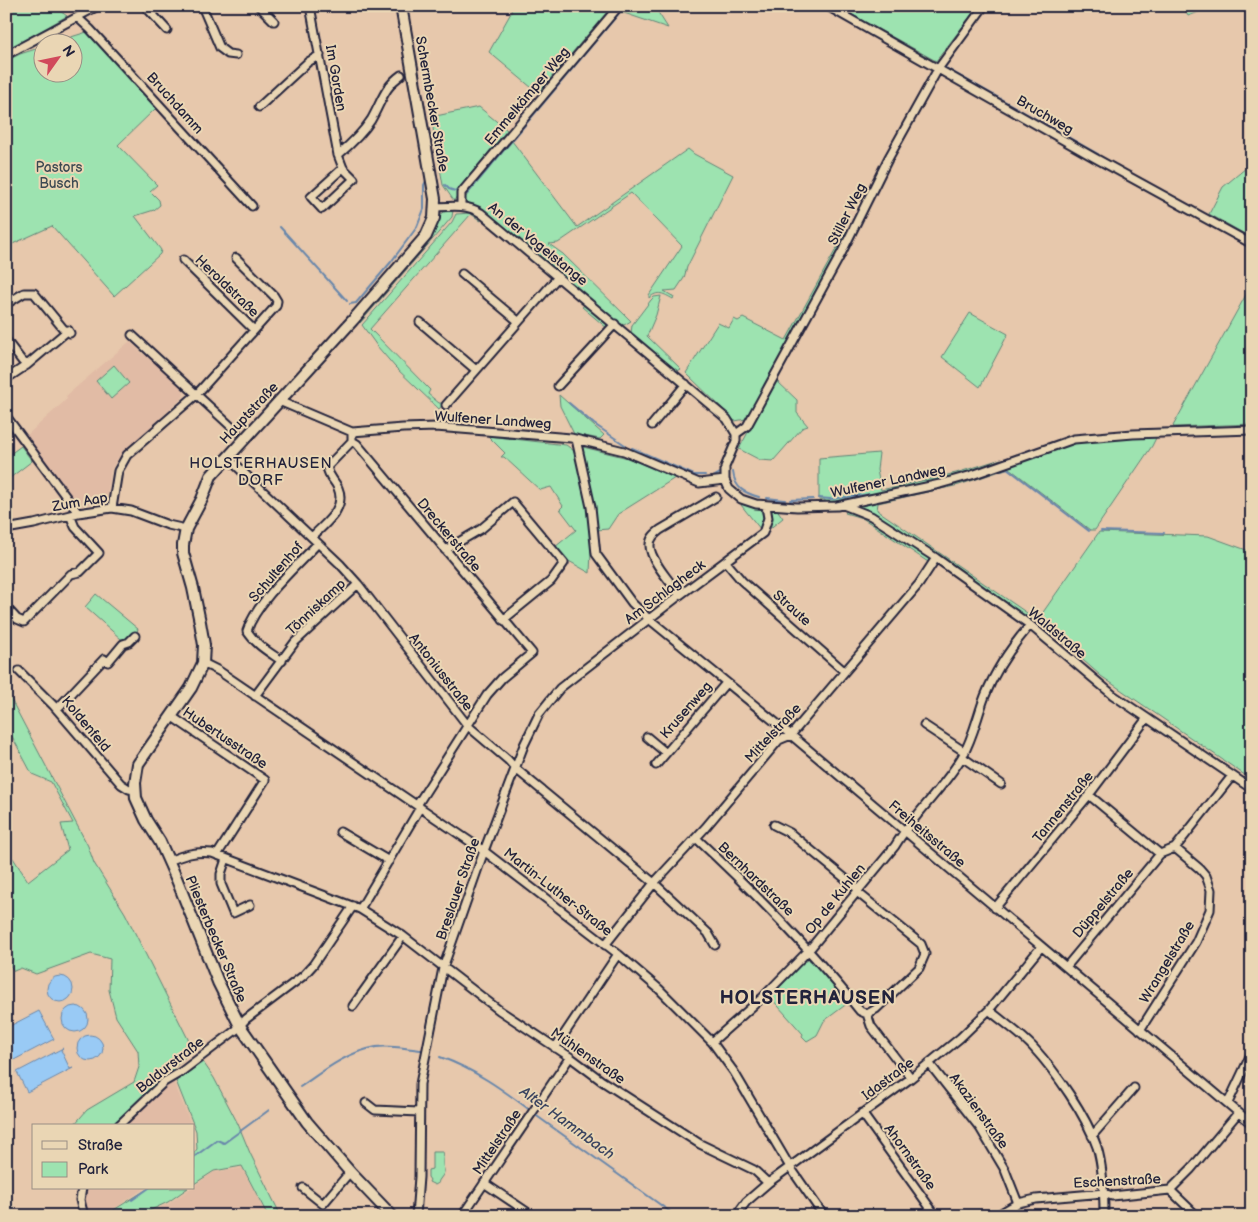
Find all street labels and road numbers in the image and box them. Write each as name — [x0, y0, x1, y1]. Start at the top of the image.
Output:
street label: Schermbecker Straße — [412, 35, 452, 173]
street label: Im Gorden — [322, 43, 350, 113]
street label: Emmelkämper Weg — [481, 43, 573, 149]
street label: Bruchdamm — [143, 69, 207, 137]
street label: Bruchweg — [1013, 92, 1077, 138]
street label: Stiller Weg — [824, 180, 870, 248]
street label: An der Vogelstange — [485, 199, 591, 289]
street label: Heroldstraße — [191, 251, 263, 321]
street label: Hauptstraße — [216, 379, 282, 447]
street label: Wulfener Landweg — [434, 407, 552, 433]
street label: Wulfener Landweg — [829, 461, 947, 501]
street label: Zum Aap — [50, 489, 109, 515]
street label: Dreckerstraße — [413, 495, 485, 575]
street label: Schultenhof — [245, 538, 307, 606]
street label: Am Schlagheck — [621, 556, 709, 628]
street label: Tönniskamp — [283, 575, 349, 639]
street label: Straute — [769, 586, 815, 630]
street label: Waldstraße — [1024, 604, 1090, 662]
street label: Antoniusstraße — [405, 630, 477, 714]
street label: Krusenweg — [656, 678, 716, 742]
street label: Koldenfeld — [58, 693, 114, 755]
street label: Mittelstraße — [741, 700, 805, 766]
street label: Hubertusstraße — [179, 703, 271, 773]
street label: Tannenstraße — [1029, 768, 1097, 846]
street label: Freiheitsstraße — [885, 797, 969, 871]
street label: Breslauer Straße — [433, 836, 483, 942]
street label: Bernhardstraße — [714, 838, 798, 920]
street label: Martin-Luther-Straße — [500, 844, 616, 940]
street label: Op de Kuhlen — [801, 860, 869, 938]
street label: Düppelstraße — [1069, 865, 1137, 941]
street label: Pliesterbecker Straße — [182, 873, 250, 1005]
street label: Wrangelstraße — [1136, 918, 1198, 1006]
street label: Mühlenstraße — [548, 1024, 628, 1088]
street label: Baldurstraße — [133, 1033, 207, 1097]
street label: Idastraße — [859, 1054, 917, 1104]
street label: Akazienstraße — [946, 1070, 1012, 1152]
street label: Mittelstraße — [469, 1106, 525, 1178]
street label: Ahornstraße — [880, 1121, 940, 1193]
street label: Eschenstraße — [1073, 1170, 1161, 1192]

